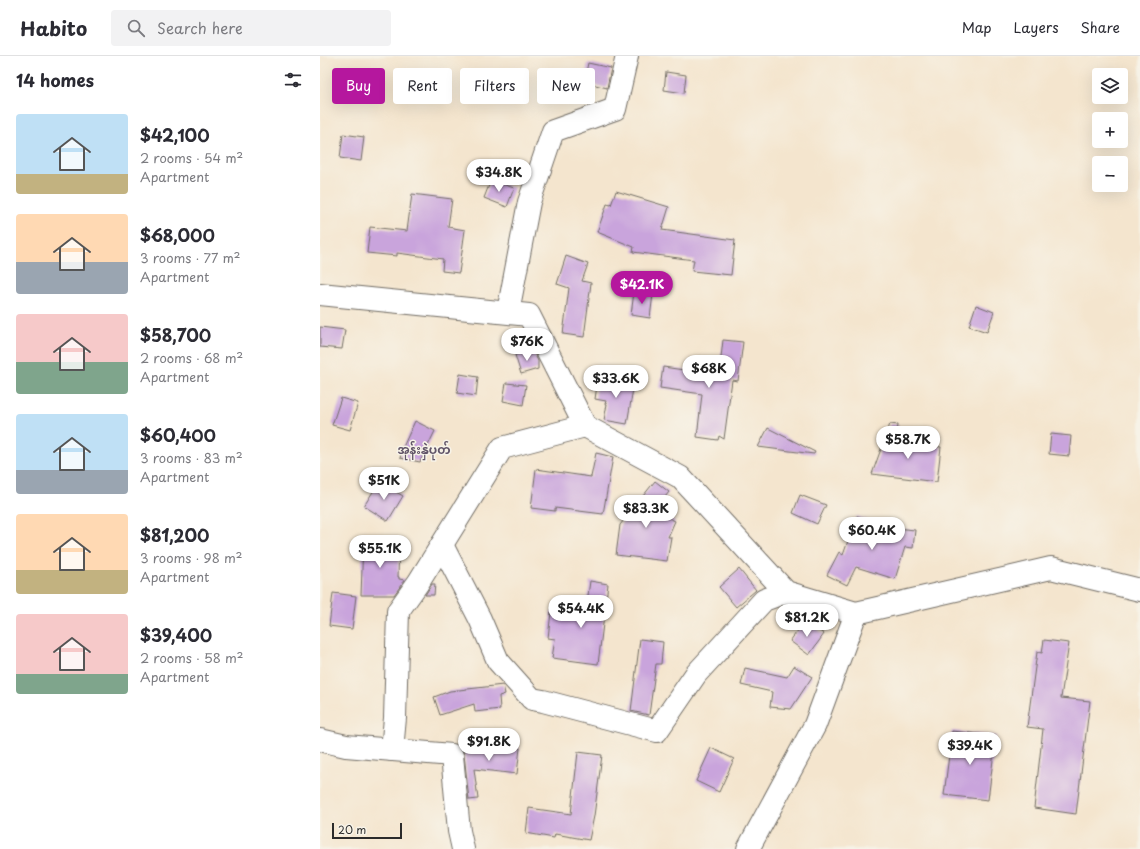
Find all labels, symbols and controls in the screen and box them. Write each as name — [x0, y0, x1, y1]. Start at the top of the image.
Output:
search box — [111, 10, 391, 46]
text: Habito — [20, 14, 87, 42]
text: Search here — [157, 16, 243, 39]
icon: search — [125, 17, 147, 39]
text: Map — [962, 17, 992, 38]
text: Layers — [1014, 17, 1059, 38]
text: Share — [1081, 17, 1120, 38]
text: 14 homes — [16, 67, 94, 93]
chip: Buy — [332, 68, 385, 104]
chip: Rent — [393, 68, 452, 104]
chip: Filters — [460, 68, 529, 104]
chip: New — [537, 68, 595, 104]
map controls — [1092, 68, 1128, 192]
button: layers — [1092, 68, 1128, 104]
icon: filters — [282, 69, 304, 91]
button: + — [1092, 112, 1128, 148]
text: $42,100 — [140, 122, 210, 148]
icon: home — [48, 130, 96, 178]
text: 2 rooms · 54 m² — [140, 148, 243, 167]
button: − — [1092, 156, 1128, 192]
pin: $34.8K — [466, 159, 532, 193]
text: $34.8K — [476, 162, 522, 181]
text: Apartment — [140, 167, 209, 186]
text: $68,000 — [140, 222, 215, 248]
icon: home — [48, 230, 96, 278]
text: 3 rooms · 77 m² — [140, 248, 241, 267]
text: Apartment — [140, 267, 209, 286]
pin: $42.1K — [609, 271, 675, 305]
text: $42.1K — [620, 274, 664, 293]
text: $58,700 — [140, 322, 211, 348]
pin: $76K — [503, 328, 551, 362]
icon: home — [48, 330, 96, 378]
text: $76K — [510, 331, 544, 350]
text: 2 rooms · 68 m² — [140, 348, 243, 367]
pin: $68K — [685, 355, 733, 389]
text: $68K — [691, 358, 727, 377]
pin: $33.6K — [583, 365, 649, 399]
text: Apartment — [140, 367, 209, 386]
text: $33.6K — [592, 368, 640, 387]
text: $60,400 — [140, 422, 216, 448]
pin: $58.7K — [875, 426, 941, 460]
text: $58.7K — [885, 429, 931, 448]
icon: home — [48, 430, 96, 478]
district label: အုန်းနှဲပုတ် — [397, 440, 451, 461]
text: 3 rooms · 83 m² — [140, 448, 243, 467]
text: Apartment — [140, 467, 209, 486]
pin: $51K — [360, 467, 408, 501]
text: $51K — [368, 470, 400, 489]
pin: $83.3K — [613, 495, 679, 529]
text: $83.3K — [623, 498, 669, 517]
pin: $60.4K — [839, 517, 905, 551]
text: $60.4K — [848, 520, 896, 539]
text: $81,200 — [140, 522, 209, 548]
icon: home — [48, 530, 96, 578]
pin: $55.1K — [347, 535, 413, 569]
text: $55.1K — [358, 538, 402, 557]
text: 3 rooms · 98 m² — [140, 548, 242, 567]
text: Apartment — [140, 567, 209, 586]
pin: $54.4K — [548, 595, 614, 629]
text: $54.4K — [557, 598, 605, 617]
pin: $81.2K — [774, 604, 840, 638]
text: $81.2K — [785, 607, 829, 626]
text: $39,400 — [140, 622, 212, 648]
icon: home — [48, 630, 96, 678]
text: 2 rooms · 58 m² — [140, 648, 243, 667]
text: Apartment — [140, 667, 209, 686]
pin: $91.8K — [456, 728, 522, 762]
text: $91.8K — [467, 731, 511, 750]
pin: $39.4K — [937, 732, 1003, 766]
text: $39.4K — [947, 735, 993, 754]
scale bar — [332, 821, 402, 840]
text: 20 m — [338, 821, 366, 838]

